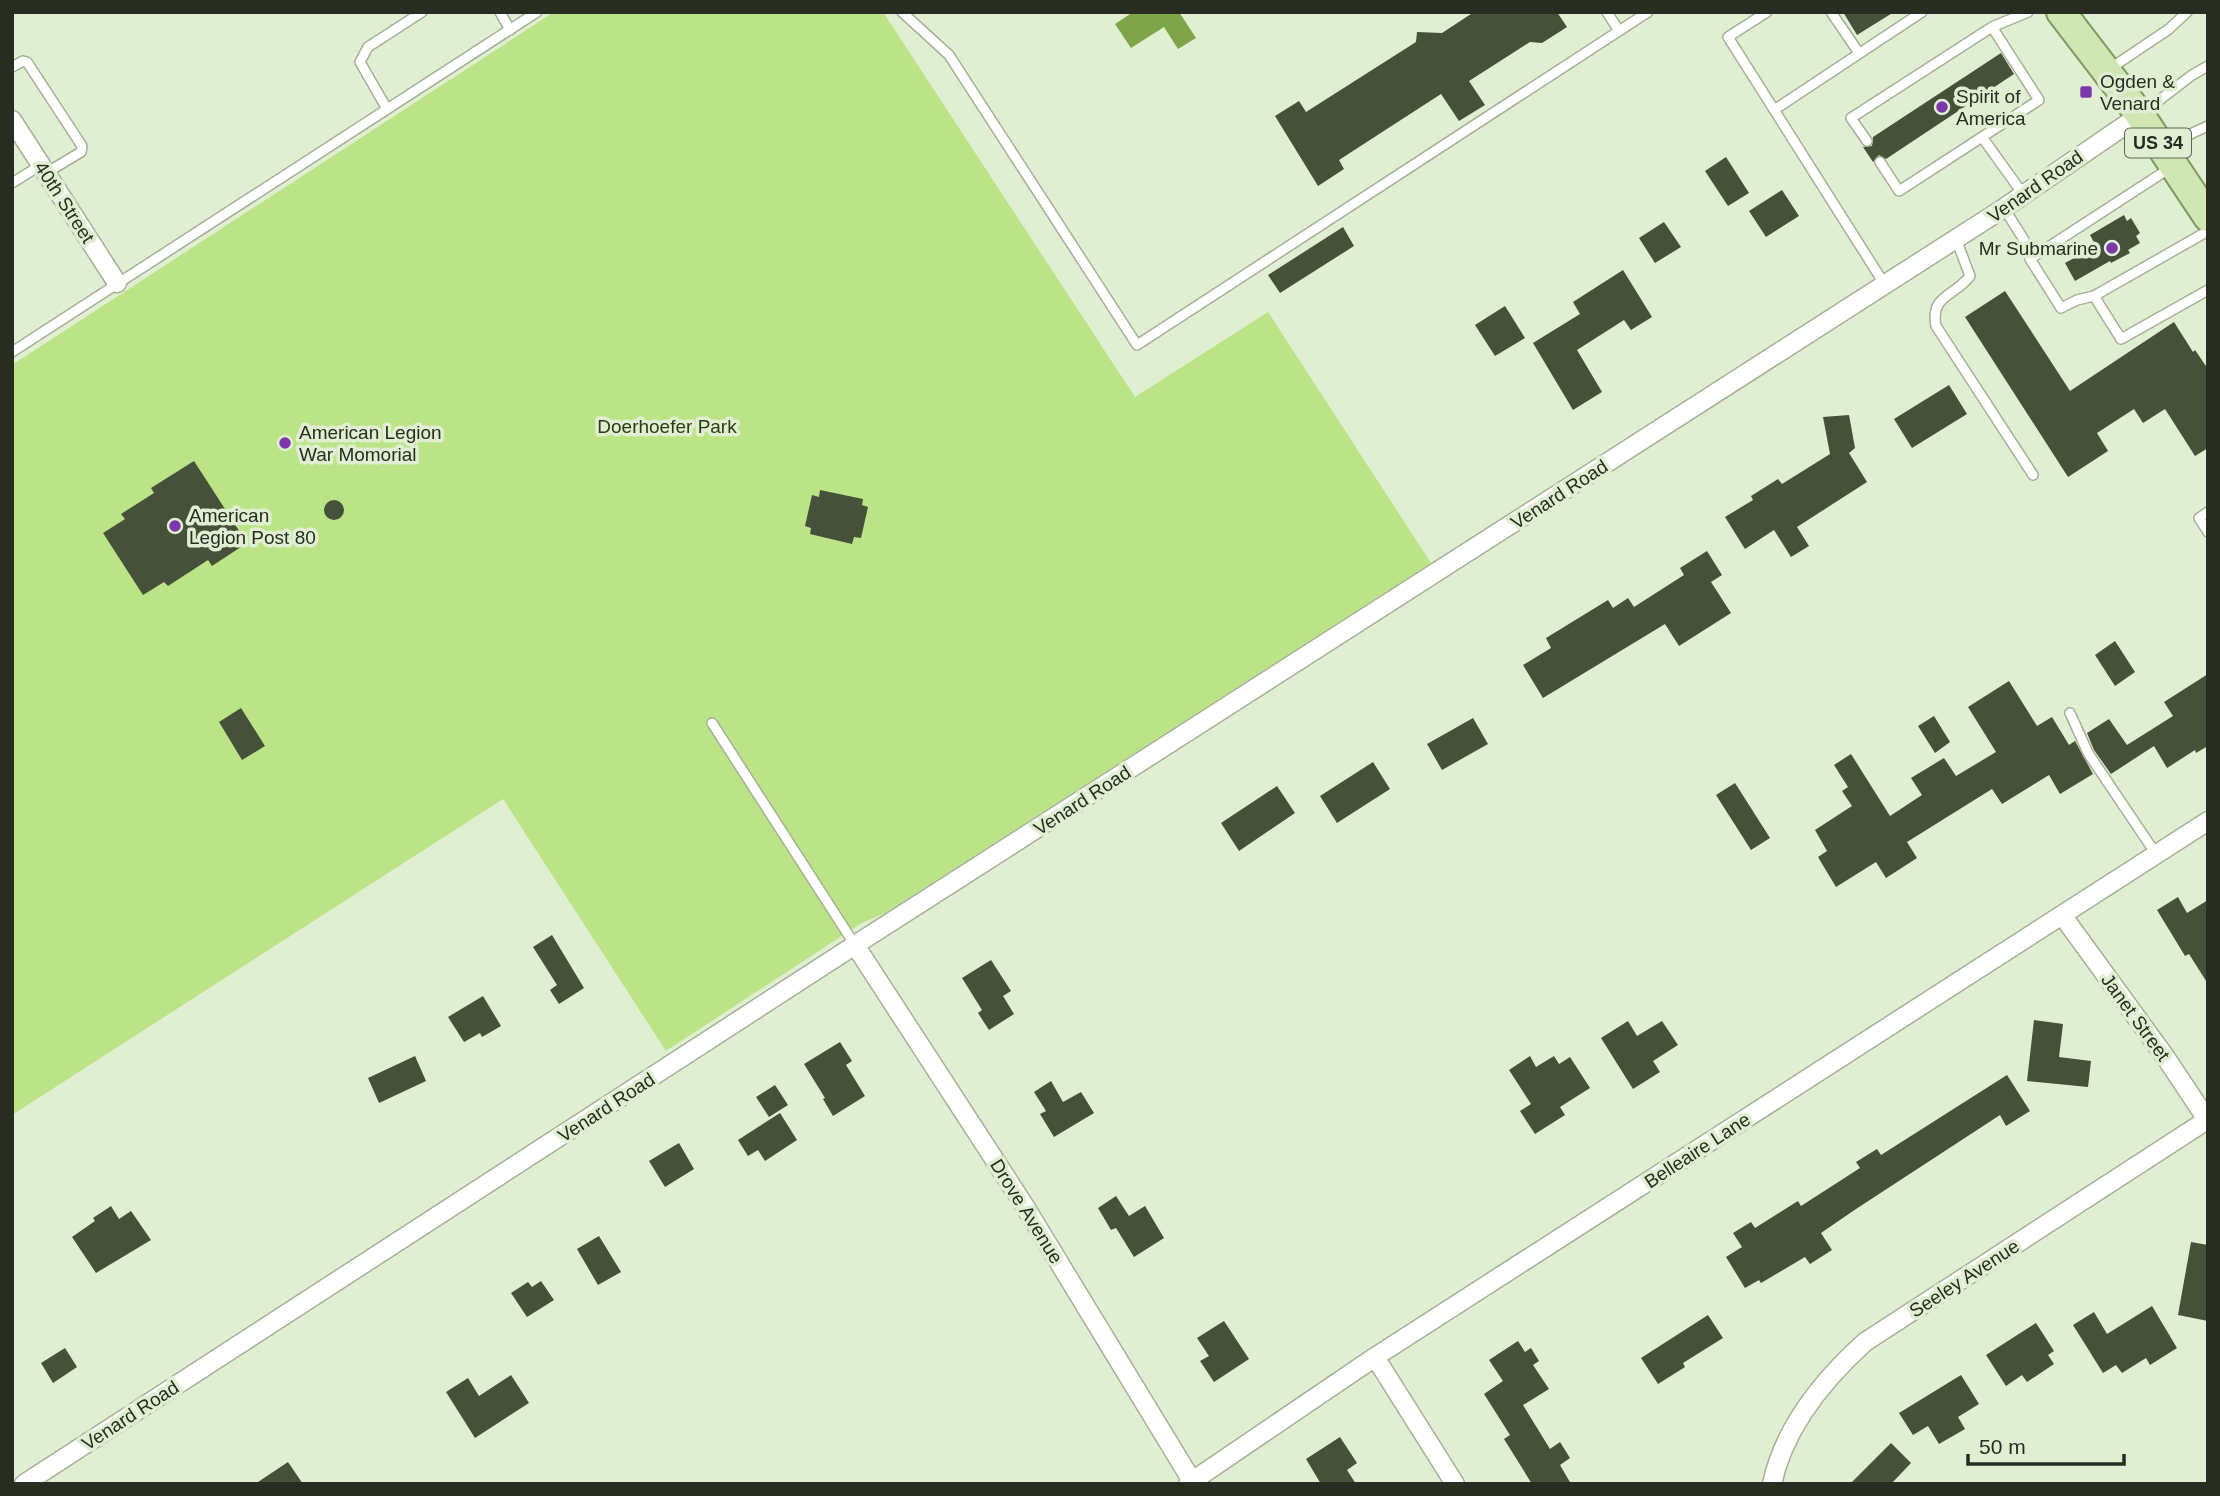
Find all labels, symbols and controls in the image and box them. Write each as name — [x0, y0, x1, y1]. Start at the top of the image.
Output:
place label: Ogden & Venard — [2100, 71, 2175, 114]
marker: Ogden & Venard — [2078, 84, 2094, 100]
place label: Spirit of America — [1956, 86, 2026, 129]
marker: Spirit of America — [1934, 99, 1950, 115]
road number: US 34 — [2125, 128, 2191, 158]
street label: Venard Road — [1984, 146, 2087, 227]
street label: 40th Street — [30, 158, 99, 248]
place label: Mr Submarine — [1979, 238, 2098, 259]
marker: Mr Submarine — [2104, 240, 2120, 256]
park label: Doerhoefer Park — [597, 416, 737, 437]
place label: American Legion War Momorial — [299, 422, 442, 465]
marker: American Legion War Momorial — [277, 435, 293, 451]
street label: Venard Road — [1507, 455, 1612, 533]
place label: American Legion Post 80 — [189, 505, 316, 548]
marker: American Legion Post 80 — [167, 518, 183, 534]
street label: Venard Road — [1030, 761, 1135, 839]
street label: Janet Street — [2097, 970, 2175, 1065]
street label: Venard Road — [554, 1068, 659, 1146]
street label: Belleaire Lane — [1641, 1109, 1754, 1192]
street label: Drove Avenue — [986, 1155, 1067, 1267]
street label: Seeley Avenue — [1906, 1235, 2023, 1322]
street label: Venard Road — [78, 1376, 183, 1454]
scale bar — [1968, 1422, 2124, 1466]
text: 50 m — [1979, 1435, 2026, 1458]

